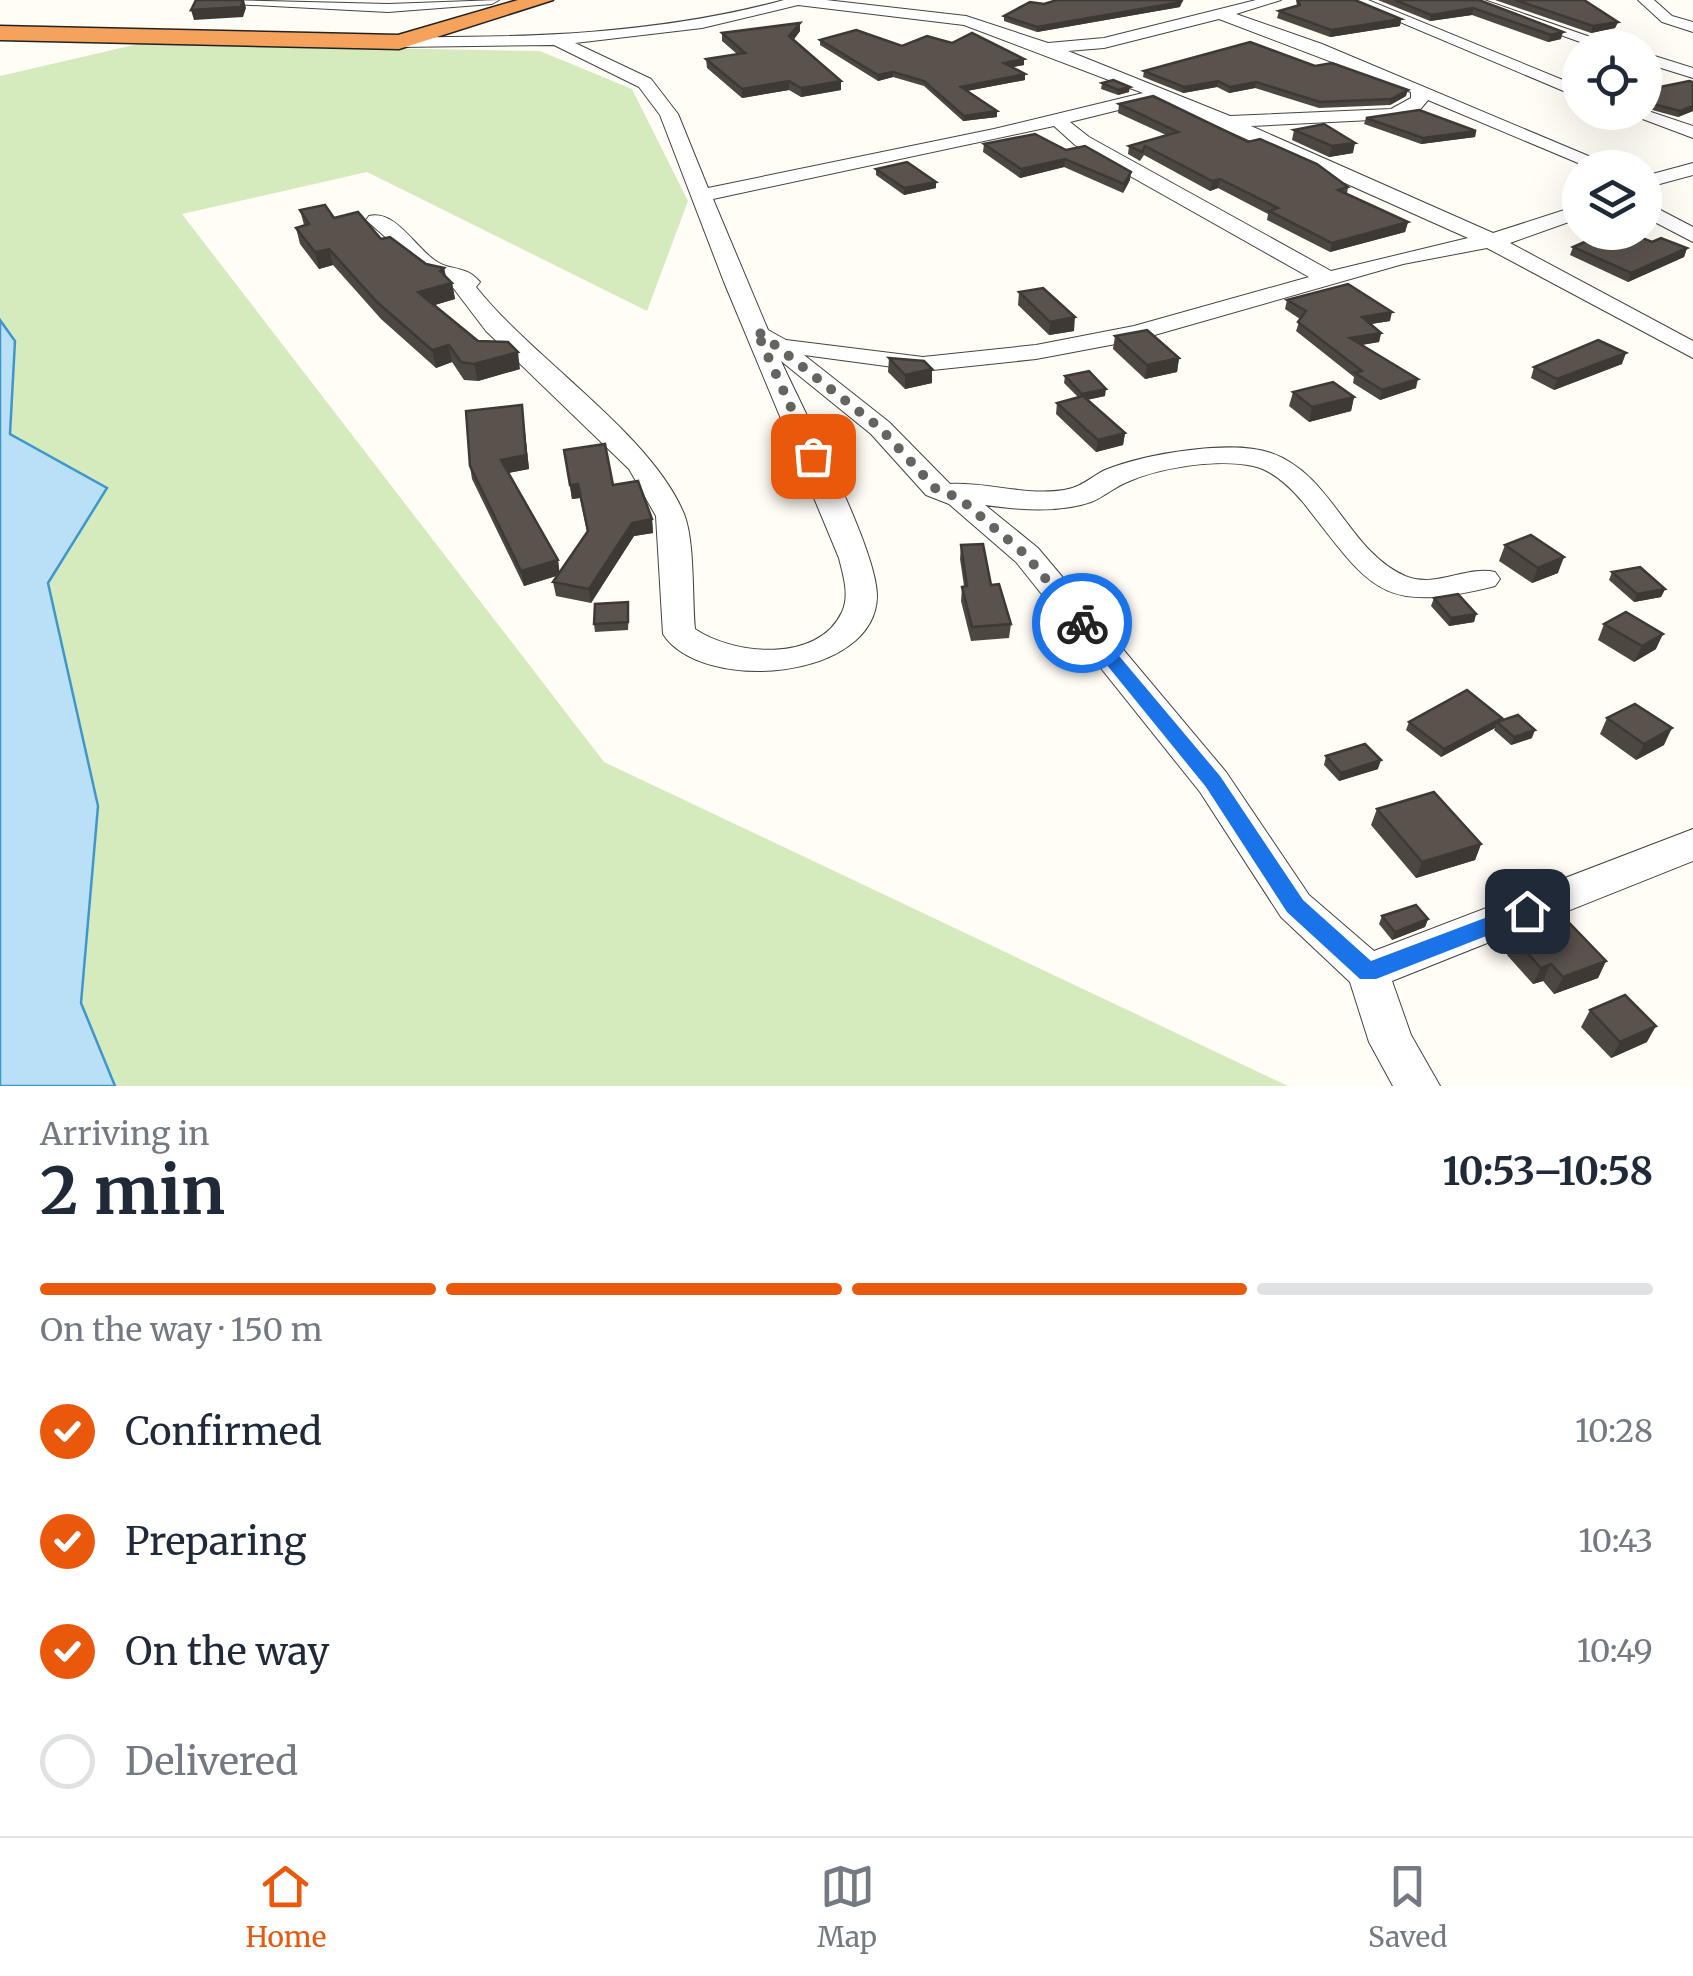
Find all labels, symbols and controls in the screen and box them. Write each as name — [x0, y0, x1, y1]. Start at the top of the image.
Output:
map controls — [1562, 30, 1662, 250]
button: locate — [1562, 30, 1662, 130]
button: layers — [1562, 150, 1662, 250]
pin — [771, 414, 856, 499]
icon: bag — [786, 429, 841, 484]
courier — [1032, 573, 1132, 673]
icon: bike — [1055, 596, 1110, 651]
pin — [1485, 869, 1570, 954]
icon: home — [1500, 884, 1555, 939]
text: Arriving in — [40, 1114, 209, 1154]
text: 10:53–10:58 — [1443, 1148, 1653, 1195]
text: 2 min — [40, 1150, 225, 1232]
text: On the way · 150 m — [40, 1310, 322, 1350]
icon: check — [40, 1404, 95, 1459]
text: Confirmed — [125, 1408, 322, 1455]
text: 10:28 — [1575, 1411, 1653, 1451]
icon: check — [40, 1514, 95, 1569]
text: Preparing — [125, 1518, 307, 1565]
text: 10:43 — [1578, 1521, 1653, 1561]
icon: check — [40, 1624, 95, 1679]
text: On the way — [125, 1628, 329, 1675]
text: 10:49 — [1577, 1631, 1653, 1671]
text: Delivered — [125, 1738, 298, 1785]
tab: Home — [246, 1859, 326, 1955]
tab: Map — [817, 1859, 877, 1955]
tab: Saved — [1368, 1859, 1447, 1955]

